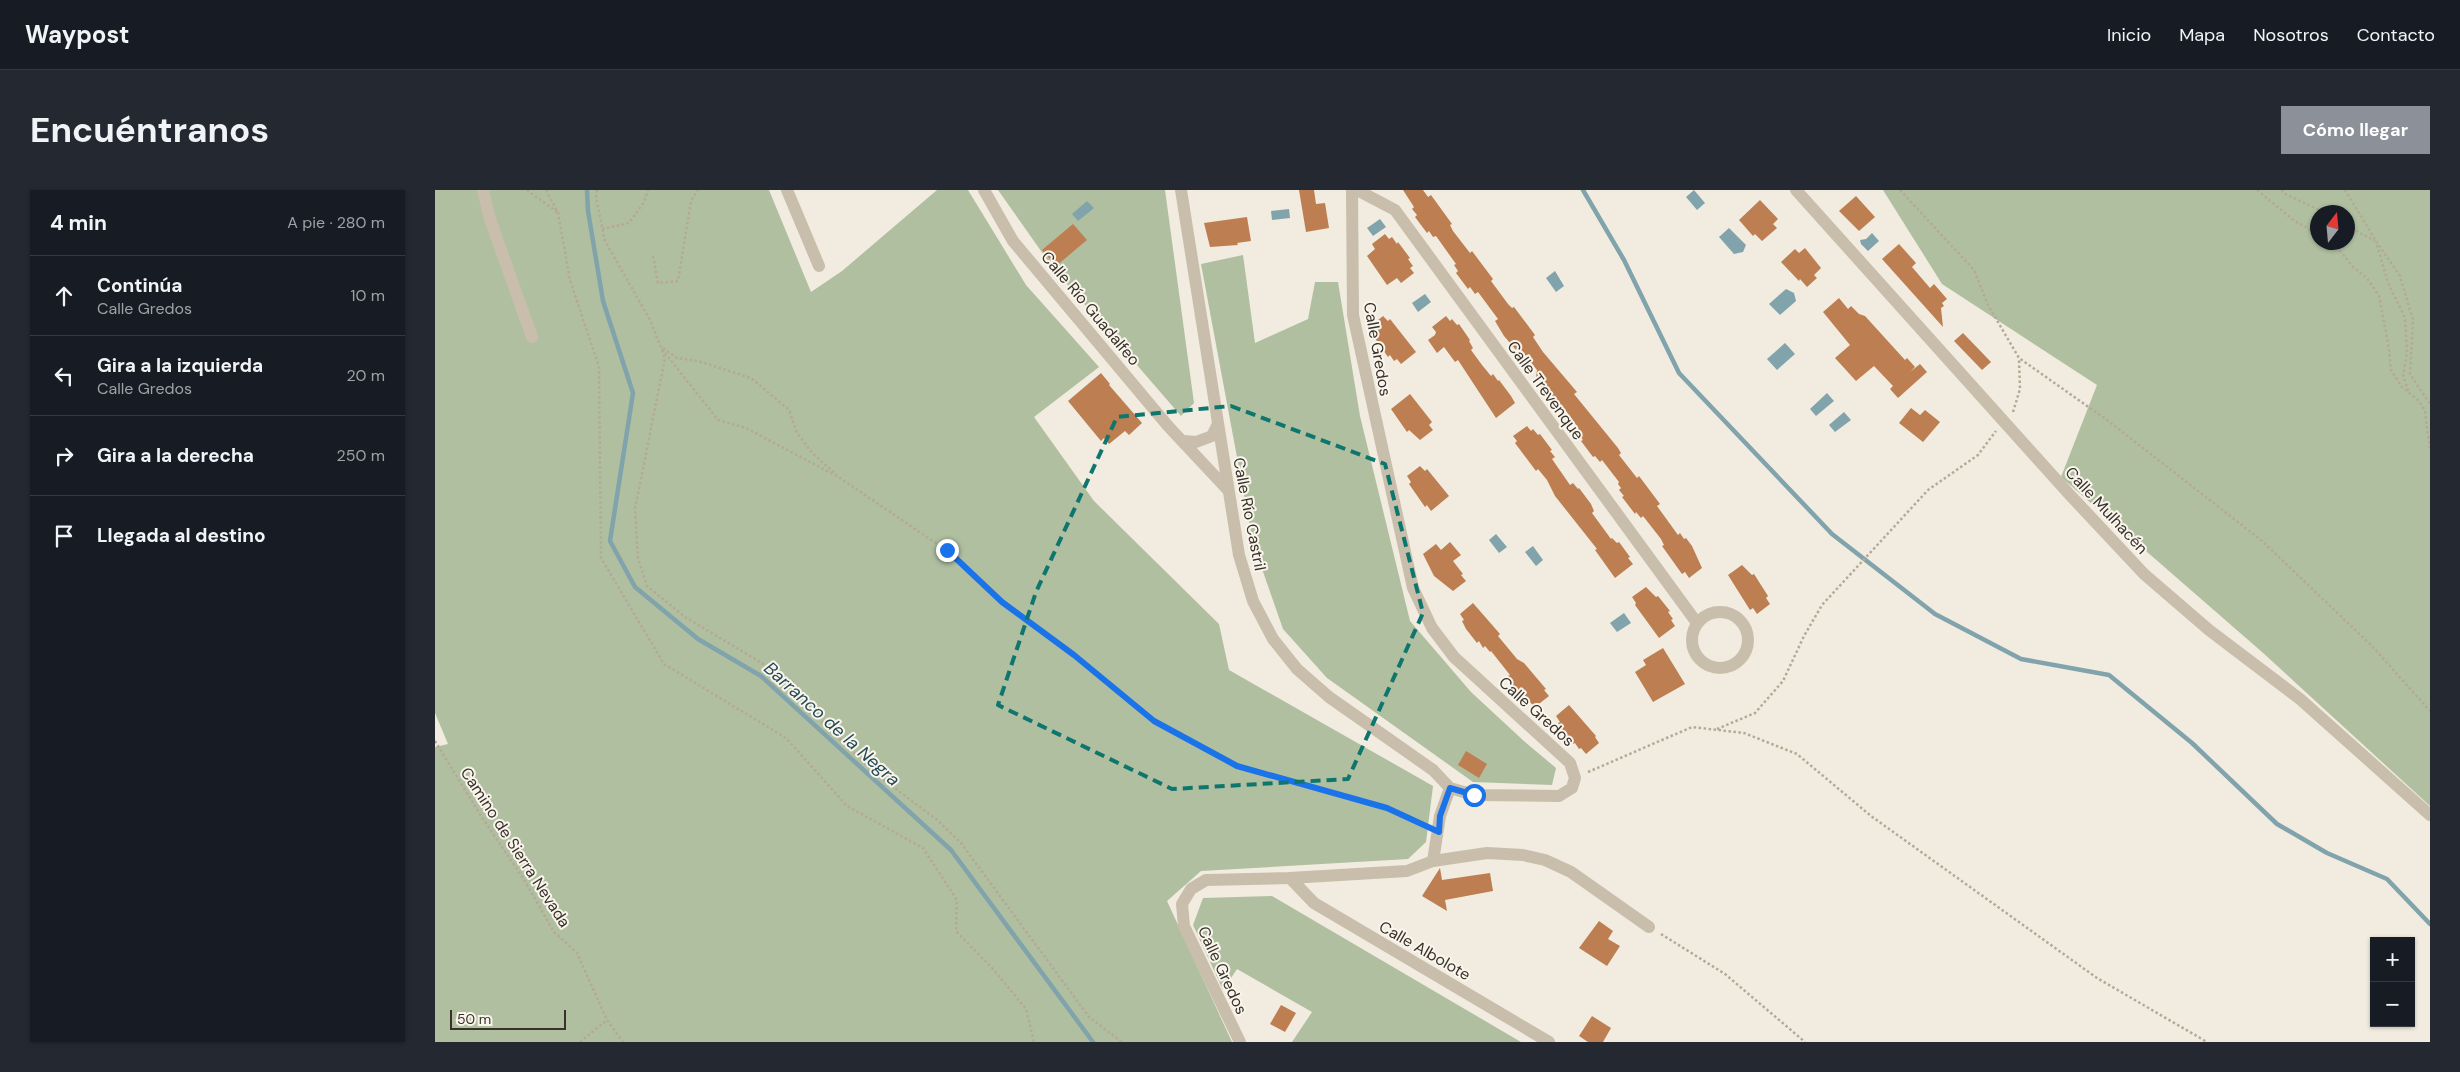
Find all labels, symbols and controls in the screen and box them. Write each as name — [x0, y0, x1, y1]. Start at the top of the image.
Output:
text: Waypost — [25, 19, 129, 50]
text: Inicio — [2107, 23, 2151, 47]
text: Mapa — [2179, 23, 2225, 47]
text: Nosotros — [2253, 23, 2329, 47]
text: Contacto — [2357, 23, 2435, 47]
button: Cómo llegar — [2281, 106, 2430, 154]
text: Encuéntranos — [30, 107, 269, 153]
north arrow — [2310, 205, 2355, 250]
text: 4 min — [50, 209, 107, 237]
text: A pie · 280 m — [287, 212, 385, 233]
street label: Calle Río Guadalfeo — [1036, 247, 1145, 370]
text: Continúa — [97, 273, 182, 298]
icon: ahead — [50, 282, 78, 310]
text: 10 m — [351, 285, 385, 306]
text: Calle Gredos — [97, 298, 192, 319]
street label: Calle Gredos — [1359, 300, 1396, 398]
street label: Calle Trevenque — [1503, 337, 1589, 444]
text: Gira a la izquierda — [97, 353, 263, 378]
icon: left — [50, 362, 78, 390]
text: 20 m — [346, 365, 385, 386]
text: Calle Gredos — [97, 378, 192, 399]
icon: right — [50, 442, 78, 470]
text: Gira a la derecha — [97, 443, 254, 468]
text: 250 m — [337, 445, 385, 466]
street label: Calle Río Castril — [1228, 456, 1271, 573]
street label: Calle Mulhacén — [2061, 462, 2153, 559]
icon: arrive — [50, 522, 78, 550]
text: Llegada al destino — [97, 523, 266, 548]
route end — [936, 539, 959, 562]
water label: Barranco de la Negra — [759, 656, 905, 792]
street label: Calle Gredos — [1494, 672, 1579, 751]
street label: Camino de Sierra Nevada — [456, 763, 575, 931]
route start — [1463, 784, 1486, 807]
street label: Calle Albolote — [1375, 916, 1474, 985]
street label: Calle Gredos — [1193, 923, 1252, 1018]
map controls — [2370, 937, 2415, 1027]
button: + — [2370, 937, 2415, 982]
button: − — [2370, 982, 2415, 1027]
scale bar — [450, 1007, 566, 1030]
text: 50 m — [457, 1010, 491, 1028]

